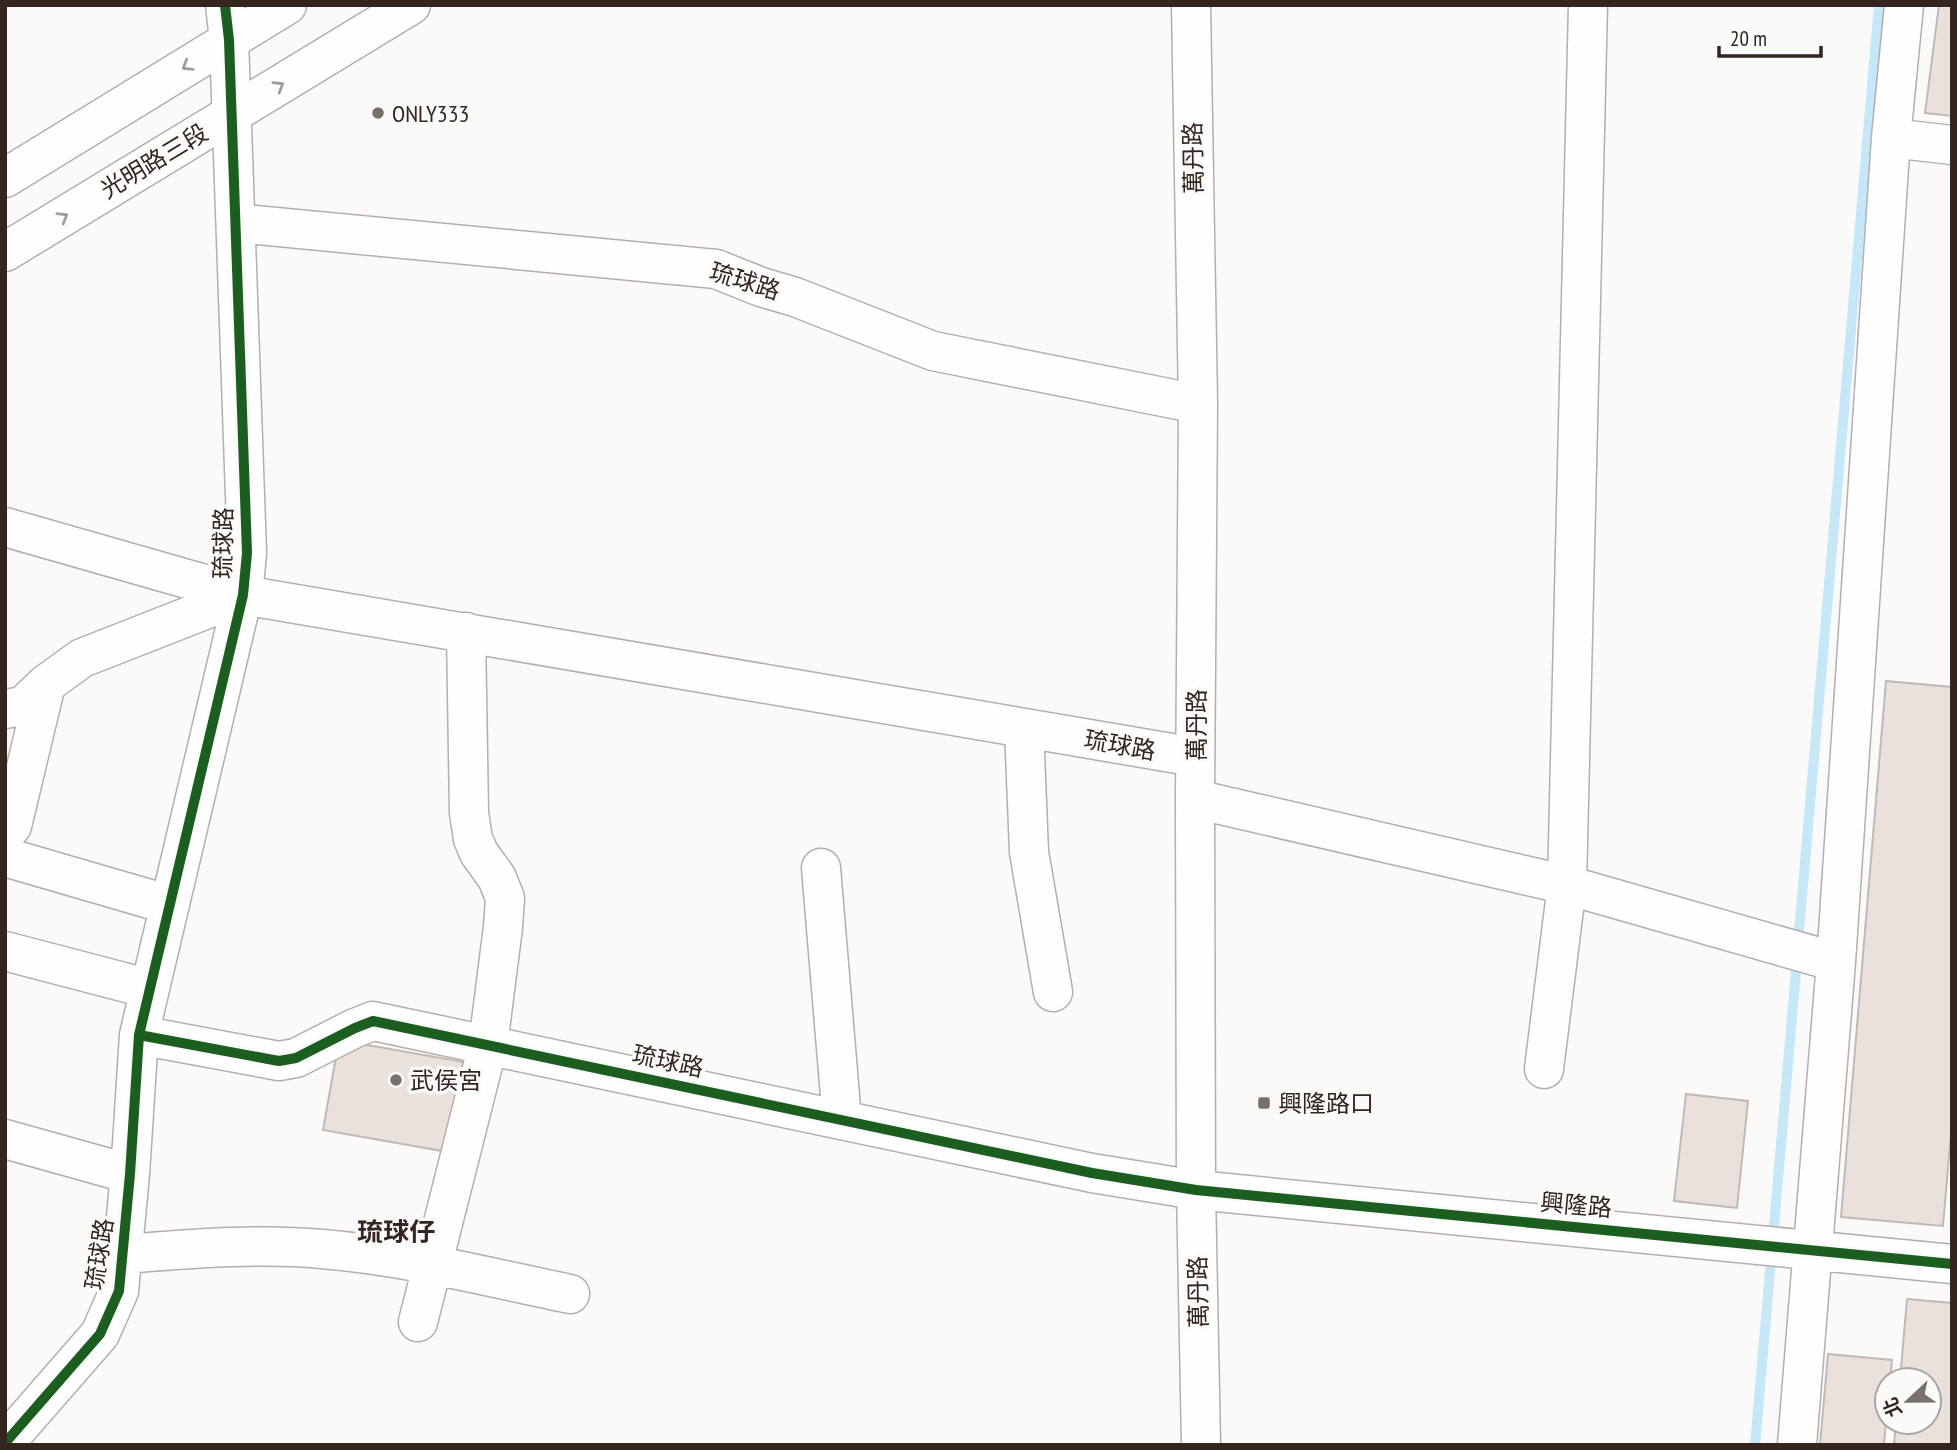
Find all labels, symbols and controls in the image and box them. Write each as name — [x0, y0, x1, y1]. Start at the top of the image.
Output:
scale bar — [1719, 14, 1820, 58]
text: 20 m — [1730, 25, 1767, 52]
one-way arrow — [181, 58, 194, 71]
one-way arrow — [271, 81, 284, 94]
place label: ONLY333 — [392, 98, 469, 129]
marker: ONLY333 — [370, 105, 386, 121]
street label: 光明路三段 — [95, 117, 213, 205]
street label: 萬丹路 — [1177, 122, 1209, 194]
one-way arrow — [56, 212, 69, 225]
street label: 琉球路 — [706, 256, 784, 306]
street label: 琉球路 — [207, 507, 239, 579]
street label: 萬丹路 — [1181, 689, 1212, 761]
street label: 琉球路 — [1082, 723, 1158, 767]
street label: 琉球路 — [630, 1038, 706, 1084]
place label: 武侯宮 — [410, 1065, 482, 1096]
marker: 武侯宮 — [388, 1072, 404, 1088]
place label: 興隆路口 — [1278, 1088, 1374, 1119]
marker: 興隆路口 — [1256, 1095, 1272, 1111]
street label: 興隆路 — [1539, 1186, 1613, 1224]
district label: 琉球仔 — [357, 1215, 435, 1248]
street label: 琉球路 — [78, 1216, 120, 1292]
street label: 萬丹路 — [1182, 1256, 1214, 1328]
north arrow — [1873, 1366, 1943, 1436]
text: 北 — [1878, 1394, 1907, 1421]

